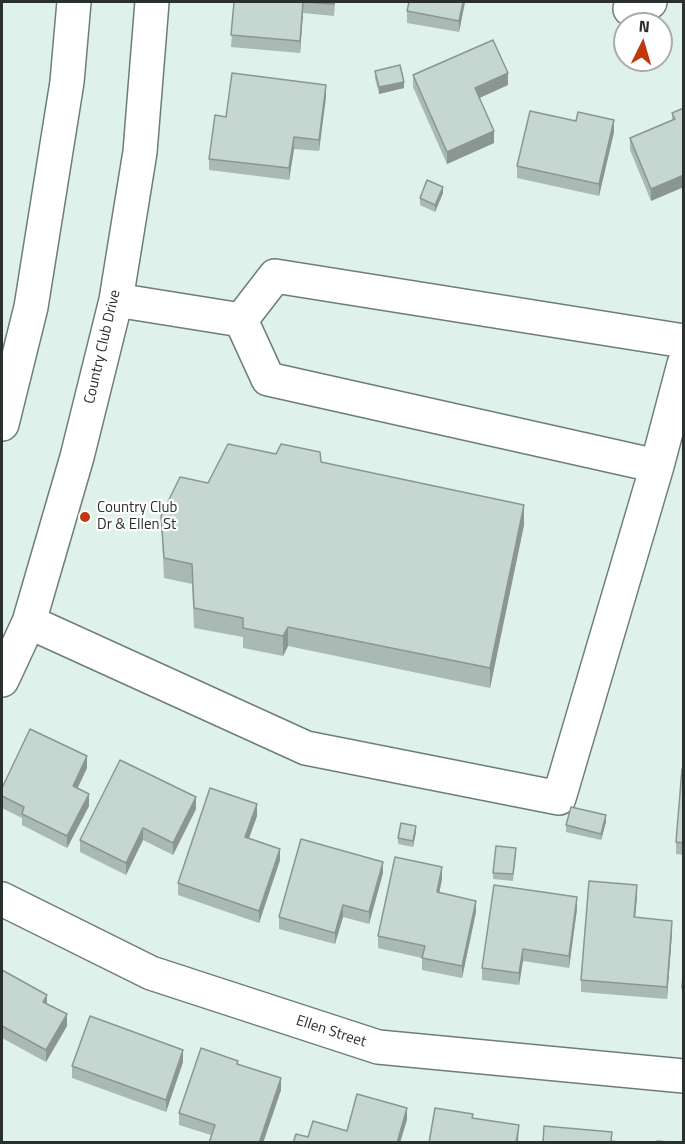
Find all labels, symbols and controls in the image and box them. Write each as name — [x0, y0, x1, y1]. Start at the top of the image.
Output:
north arrow — [613, 12, 673, 72]
text: N — [638, 14, 651, 38]
street label: Country Club Drive — [81, 288, 125, 406]
place label: Country Club Dr & Ellen St — [97, 499, 177, 534]
marker: Country Club Dr & Ellen St — [78, 510, 92, 524]
street label: Ellen Street — [294, 1012, 368, 1052]

